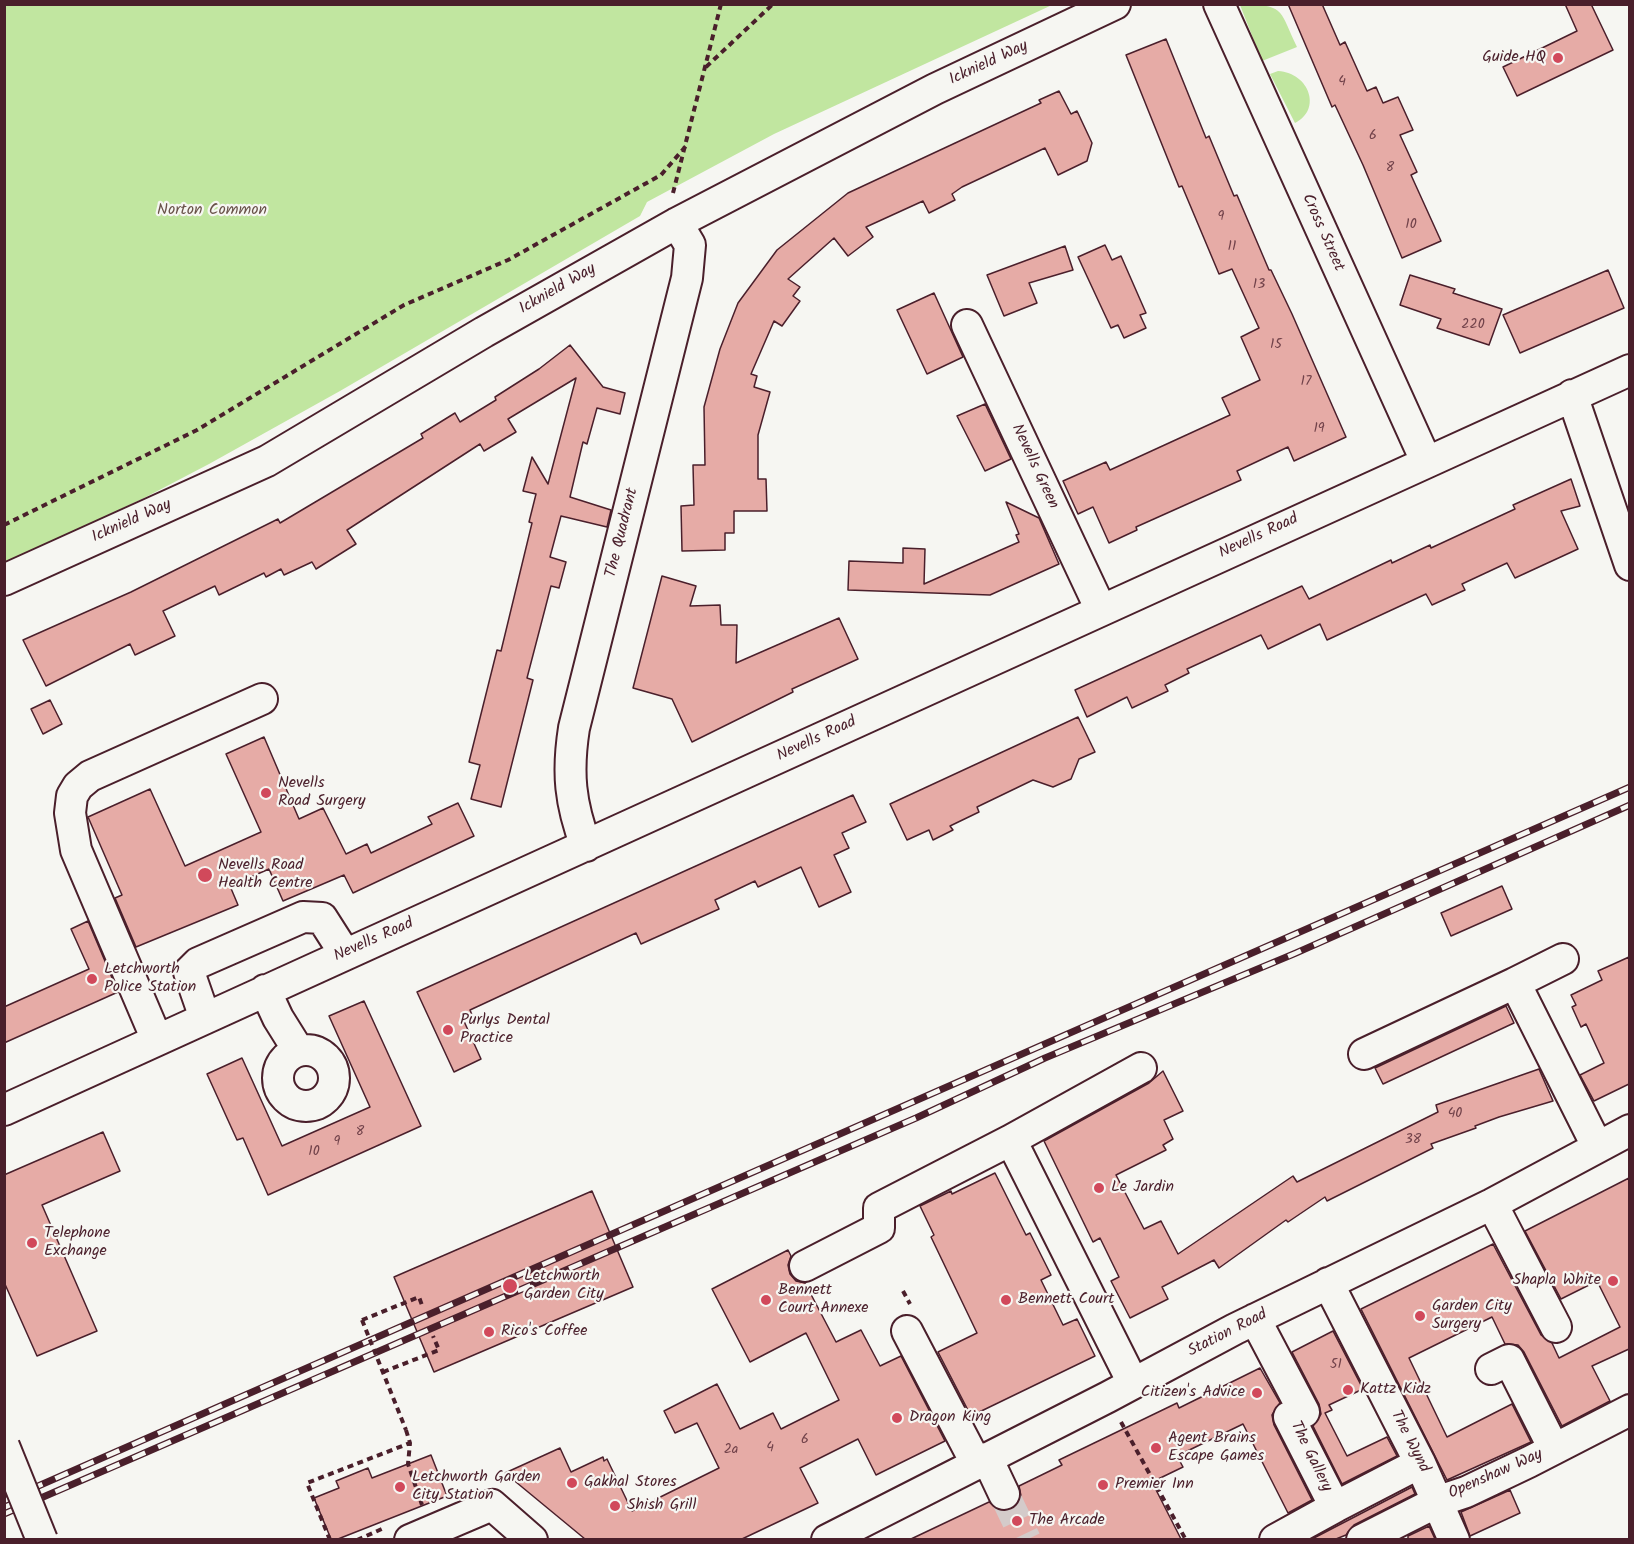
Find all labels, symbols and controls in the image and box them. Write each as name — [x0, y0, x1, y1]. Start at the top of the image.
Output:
street label: Icknield Way — [946, 37, 1032, 91]
place label: Guide HQ — [1482, 48, 1546, 68]
marker: Guide HQ — [1551, 51, 1565, 65]
house number: 4 — [1338, 75, 1346, 91]
house number: 6 — [1369, 129, 1377, 145]
house number: 8 — [1386, 161, 1394, 177]
street label: Cross Street — [1296, 191, 1348, 275]
park label: Norton Common — [157, 201, 267, 221]
house number: 9 — [1218, 210, 1224, 226]
house number: 10 — [1405, 218, 1417, 234]
house number: 11 — [1228, 240, 1236, 256]
street label: Icknield Way — [516, 260, 600, 320]
house number: 13 — [1253, 278, 1265, 294]
house number: 220 — [1461, 318, 1485, 334]
house number: 15 — [1270, 338, 1282, 354]
house number: 17 — [1301, 375, 1311, 391]
street label: Nevells Green — [1006, 422, 1062, 512]
house number: 19 — [1313, 422, 1325, 438]
street label: The Quadrant — [603, 486, 643, 580]
street label: Icknield Way — [89, 496, 175, 548]
street label: Nevells Road — [1216, 510, 1302, 564]
street label: Nevells Road — [774, 713, 860, 767]
place label: Nevells Road Surgery — [278, 774, 366, 812]
marker: Nevells Road Surgery — [259, 786, 273, 800]
place label: Nevells Road Health Centre — [218, 856, 313, 894]
marker: Nevells Road Health Centre — [196, 866, 214, 884]
street label: Nevells Road — [331, 915, 417, 967]
place label: Letchworth Police Station — [104, 960, 196, 998]
marker: Letchworth Police Station — [85, 972, 99, 986]
place label: Purlys Dental Practice — [460, 1011, 550, 1049]
marker: Purlys Dental Practice — [441, 1023, 455, 1037]
house number: 40 — [1448, 1107, 1462, 1123]
house number: 8 — [356, 1125, 364, 1141]
house number: 38 — [1405, 1133, 1421, 1149]
house number: 9 — [334, 1135, 340, 1151]
house number: 10 — [308, 1145, 320, 1161]
place label: Le Jardin — [1111, 1178, 1174, 1198]
marker: Le Jardin — [1092, 1181, 1106, 1195]
place label: Telephone Exchange — [44, 1224, 110, 1262]
marker: Telephone Exchange — [25, 1236, 39, 1250]
place label: Letchworth Garden City — [524, 1267, 604, 1305]
place label: Shapla White — [1513, 1271, 1601, 1291]
marker: Shapla White — [1606, 1274, 1620, 1288]
marker: Letchworth Garden City — [501, 1277, 519, 1295]
place label: Bennett Court Annexe — [778, 1281, 868, 1319]
place label: Bennett Court — [1018, 1290, 1114, 1310]
marker: Bennett Court Annexe — [759, 1293, 773, 1307]
marker: Bennett Court — [999, 1293, 1013, 1307]
place label: Garden City Surgery — [1432, 1297, 1512, 1335]
street label: Station Road — [1185, 1306, 1271, 1362]
marker: Garden City Surgery — [1413, 1309, 1427, 1323]
place label: Rico's Coffee — [501, 1322, 587, 1342]
marker: Rico's Coffee — [482, 1325, 496, 1339]
house number: 51 — [1330, 1358, 1342, 1374]
place label: Kattz Kidz — [1360, 1380, 1431, 1400]
place label: Citizen's Advice — [1141, 1383, 1245, 1403]
marker: Kattz Kidz — [1341, 1383, 1355, 1397]
marker: Citizen's Advice — [1250, 1386, 1264, 1400]
place label: Dragon King — [909, 1408, 991, 1428]
street label: The Wynd — [1385, 1408, 1433, 1476]
marker: Dragon King — [890, 1411, 904, 1425]
street label: The Gallery — [1285, 1419, 1335, 1495]
place label: Agent Brains Escape Games — [1168, 1429, 1264, 1467]
house number: 6 — [801, 1433, 809, 1449]
house number: 4 — [766, 1441, 774, 1457]
marker: Agent Brains Escape Games — [1149, 1441, 1163, 1455]
house number: 2a — [724, 1443, 738, 1459]
street label: Openshaw Way — [1446, 1446, 1546, 1504]
place label: Letchworth Garden City Station — [412, 1468, 541, 1506]
place label: Gakhal Stores — [584, 1473, 676, 1493]
place label: Premier Inn — [1115, 1475, 1194, 1495]
marker: Gakhal Stores — [565, 1476, 579, 1490]
marker: Premier Inn — [1096, 1478, 1110, 1492]
marker: Letchworth Garden City Station — [393, 1480, 407, 1494]
place label: Shish Grill — [627, 1496, 696, 1516]
marker: Shish Grill — [608, 1499, 622, 1513]
place label: The Arcade — [1029, 1511, 1105, 1531]
marker: The Arcade — [1010, 1514, 1024, 1528]

